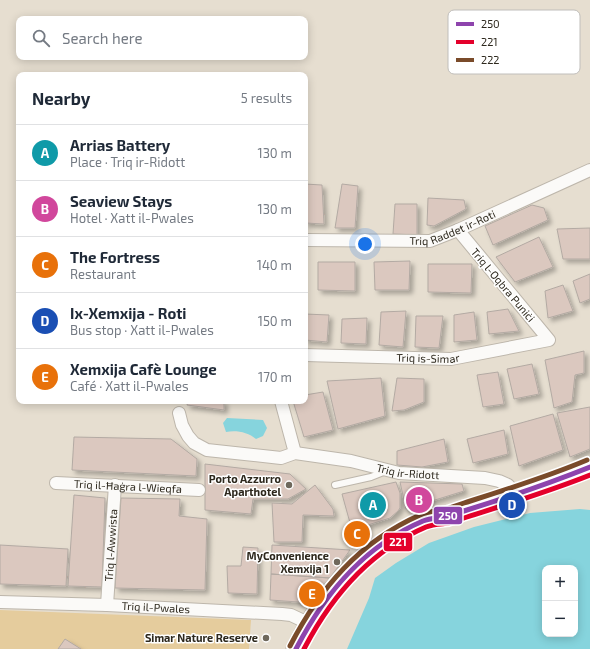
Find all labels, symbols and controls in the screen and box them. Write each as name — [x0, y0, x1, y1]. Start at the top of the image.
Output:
legend — [448, 10, 580, 74]
search box — [16, 16, 308, 60]
text: 250 — [481, 17, 500, 30]
icon: search — [30, 27, 52, 49]
text: Search here — [62, 29, 143, 47]
text: 221 — [481, 35, 498, 48]
text: 222 — [481, 53, 500, 66]
text: Nearby — [32, 88, 90, 108]
text: 5 results — [241, 90, 292, 106]
text: Arrias Battery — [70, 136, 170, 154]
text: A — [41, 145, 49, 161]
text: 130 m — [257, 145, 292, 161]
text: Place · Triq ir-Ridott — [70, 154, 185, 170]
text: Seaview Stays — [70, 192, 172, 210]
text: B — [41, 201, 49, 217]
text: 130 m — [257, 201, 292, 217]
street label: Triq Raddet ir-Roti — [410, 207, 497, 247]
text: Hotel · Xatt il-Pwales — [70, 210, 194, 226]
your location — [355, 234, 375, 254]
street label: Triq l-Oqbra Puniċi — [469, 245, 538, 324]
text: The Fortress — [70, 248, 160, 266]
text: C — [41, 257, 49, 273]
text: 140 m — [257, 257, 292, 273]
text: Restaurant — [70, 266, 136, 282]
text: Ix-Xemxija - Roti — [70, 304, 186, 322]
text: D — [41, 313, 49, 329]
text: 150 m — [258, 313, 292, 329]
text: Bus stop · Xatt il-Pwales — [70, 322, 214, 338]
street label: Triq is-Simar — [396, 350, 461, 365]
text: Xemxija Cafè Lounge — [70, 360, 217, 378]
text: E — [41, 369, 49, 385]
text: 170 m — [258, 369, 292, 385]
text: Café · Xatt il-Pwales — [70, 378, 189, 394]
street label: Triq ir-Ridott — [375, 461, 440, 481]
place label: Porto Azzurro Aparthotel — [209, 472, 282, 498]
street label: Triq il-Ħaġra l-Wieqfa — [74, 477, 182, 495]
marker: Porto Azzurro Aparthotel — [284, 480, 294, 490]
pin: B — [406, 485, 432, 515]
pin: A — [360, 490, 386, 520]
pin: D — [499, 490, 525, 520]
line badge: 250 — [433, 506, 463, 525]
street label: Triq l-Awwista — [102, 508, 119, 582]
text: 250 — [438, 509, 458, 522]
pin: C — [344, 519, 370, 549]
line badge: 221 — [383, 532, 413, 552]
text: 221 — [389, 535, 407, 548]
place label: MyConvenience Xemxija 1 — [247, 549, 329, 576]
marker: MyConvenience Xemxija 1 — [332, 557, 342, 567]
map controls — [542, 565, 578, 637]
button: + — [542, 565, 578, 601]
pin: E — [299, 579, 325, 609]
street label: Triq il-Pwales — [121, 599, 191, 615]
button: − — [542, 601, 578, 637]
place label: Simar Nature Reserve — [145, 631, 258, 644]
marker: Simar Nature Reserve — [261, 633, 271, 643]

